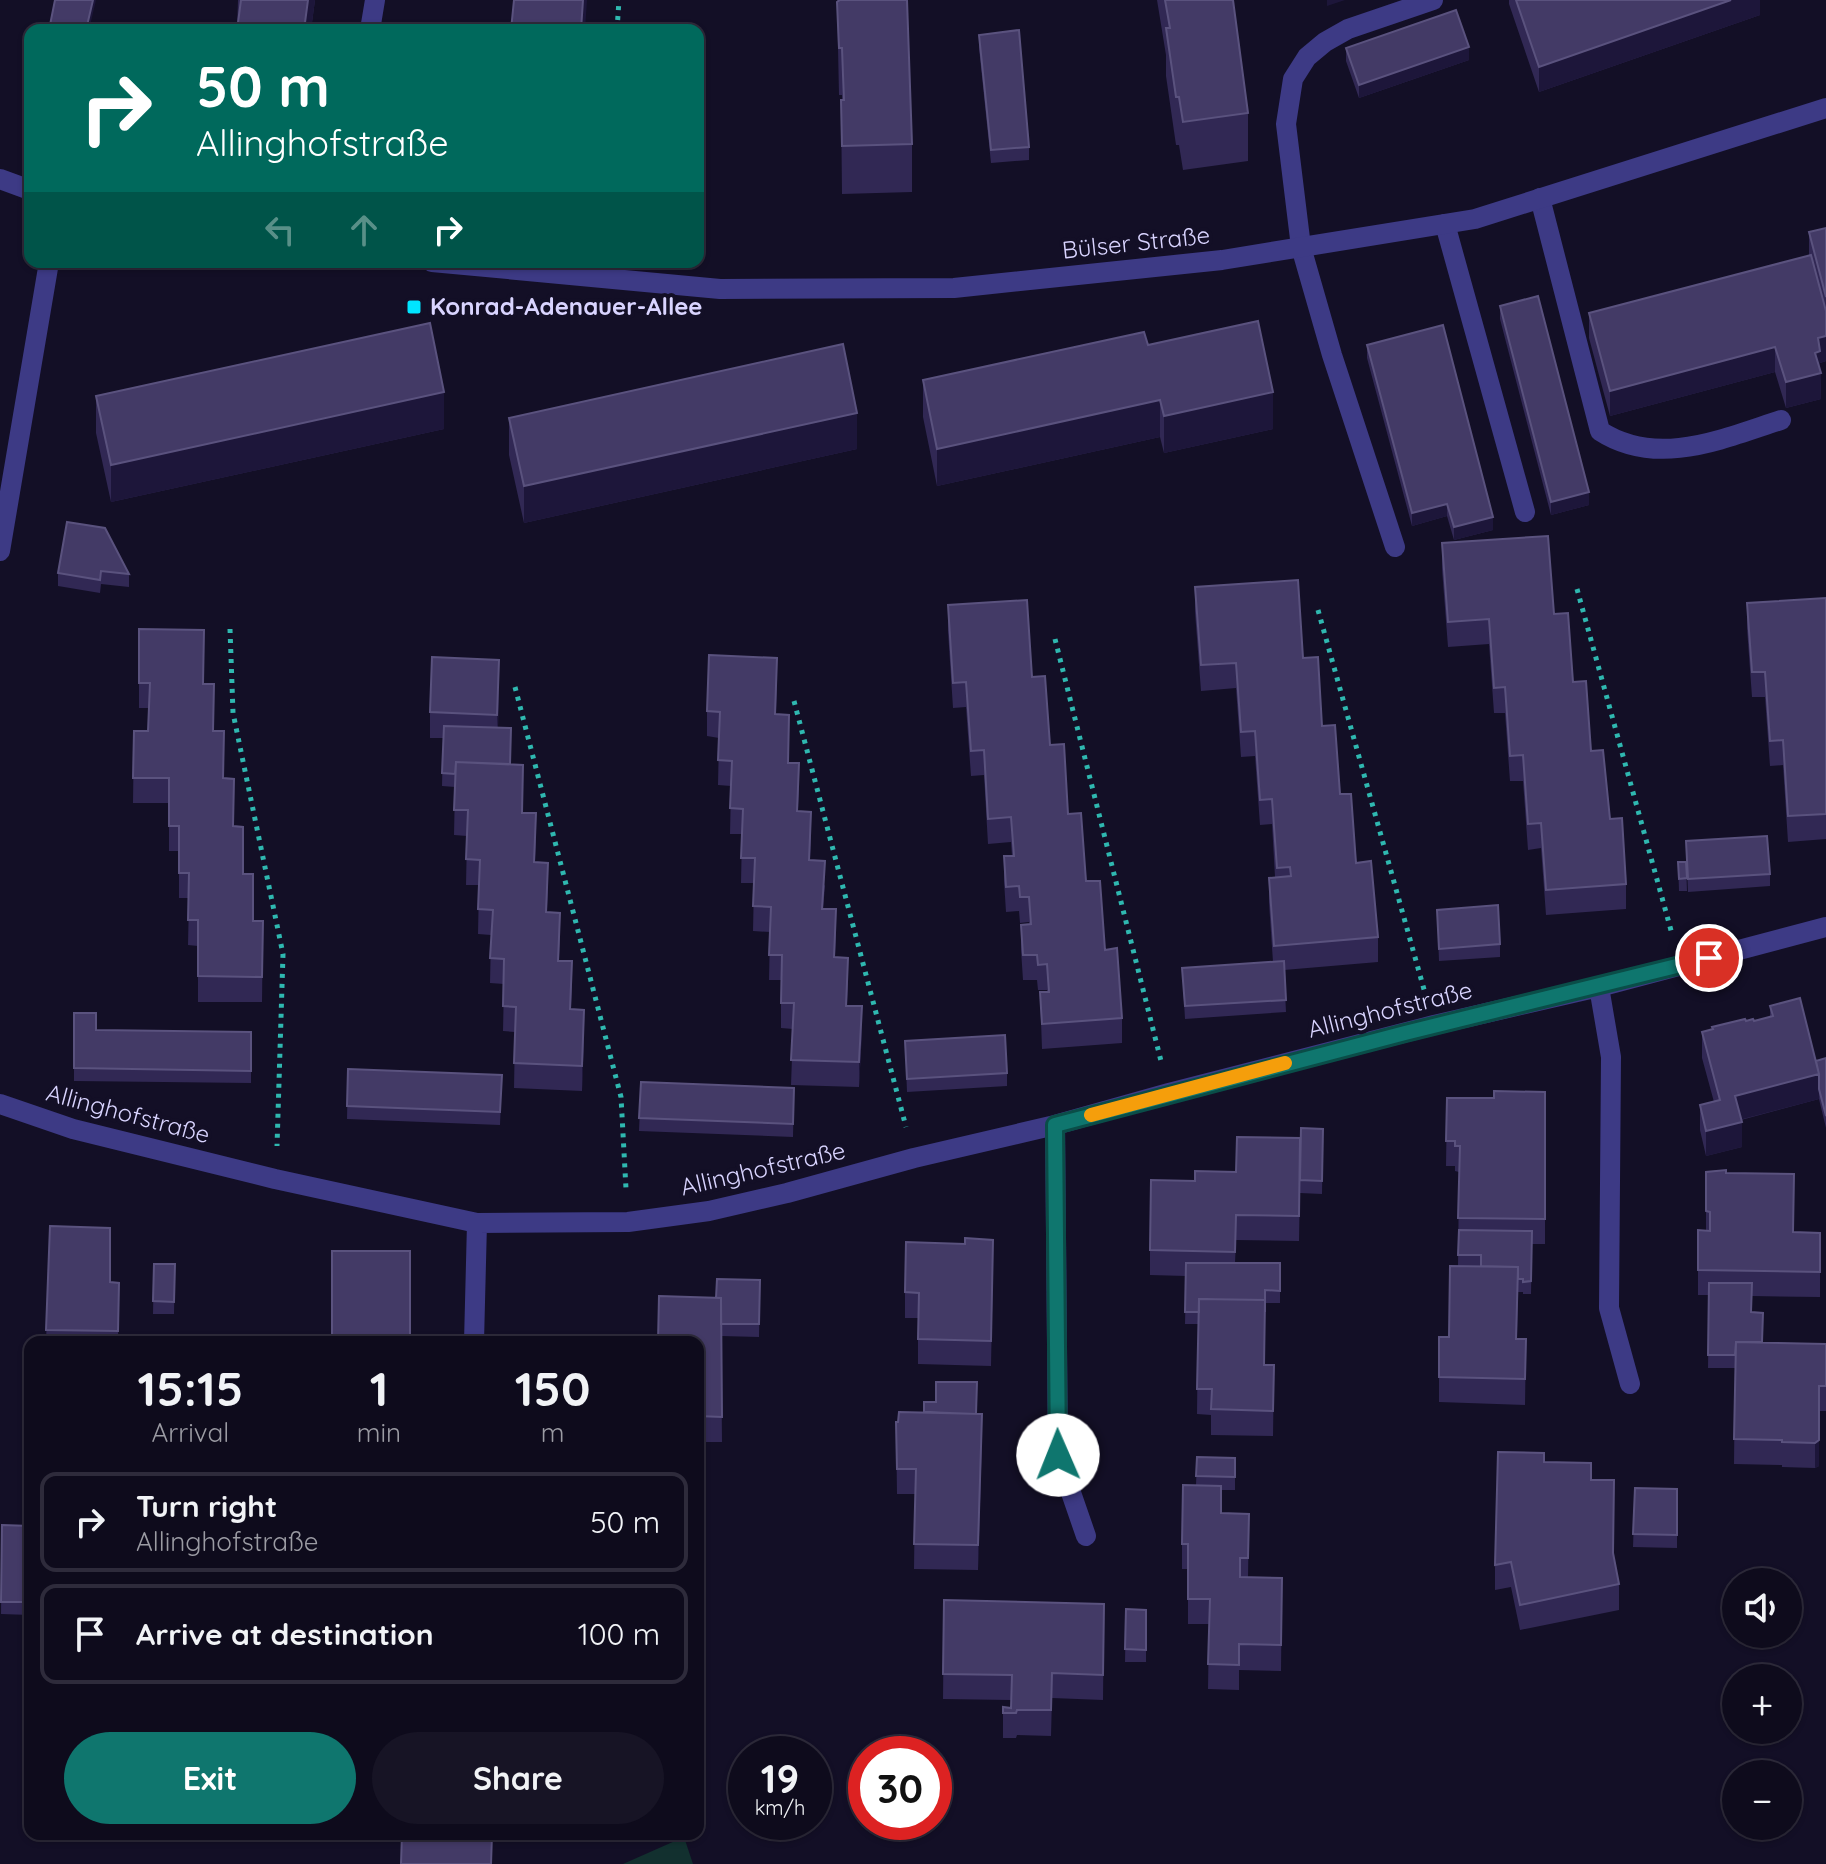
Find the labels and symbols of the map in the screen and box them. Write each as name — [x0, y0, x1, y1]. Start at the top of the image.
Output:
street label: Bülser Straße — [1060, 219, 1211, 265]
place label: Konrad-Adenauer-Allee — [430, 291, 703, 321]
marker: Konrad-Adenauer-Allee — [405, 298, 423, 316]
pin — [1675, 924, 1743, 992]
street label: Allinghofstraße — [1304, 974, 1475, 1044]
street label: Allinghofstraße — [43, 1077, 213, 1149]
street label: Allinghofstraße — [677, 1134, 848, 1202]
position arrow — [1016, 1413, 1100, 1497]
speed limit sign: 30 — [848, 1736, 952, 1840]

